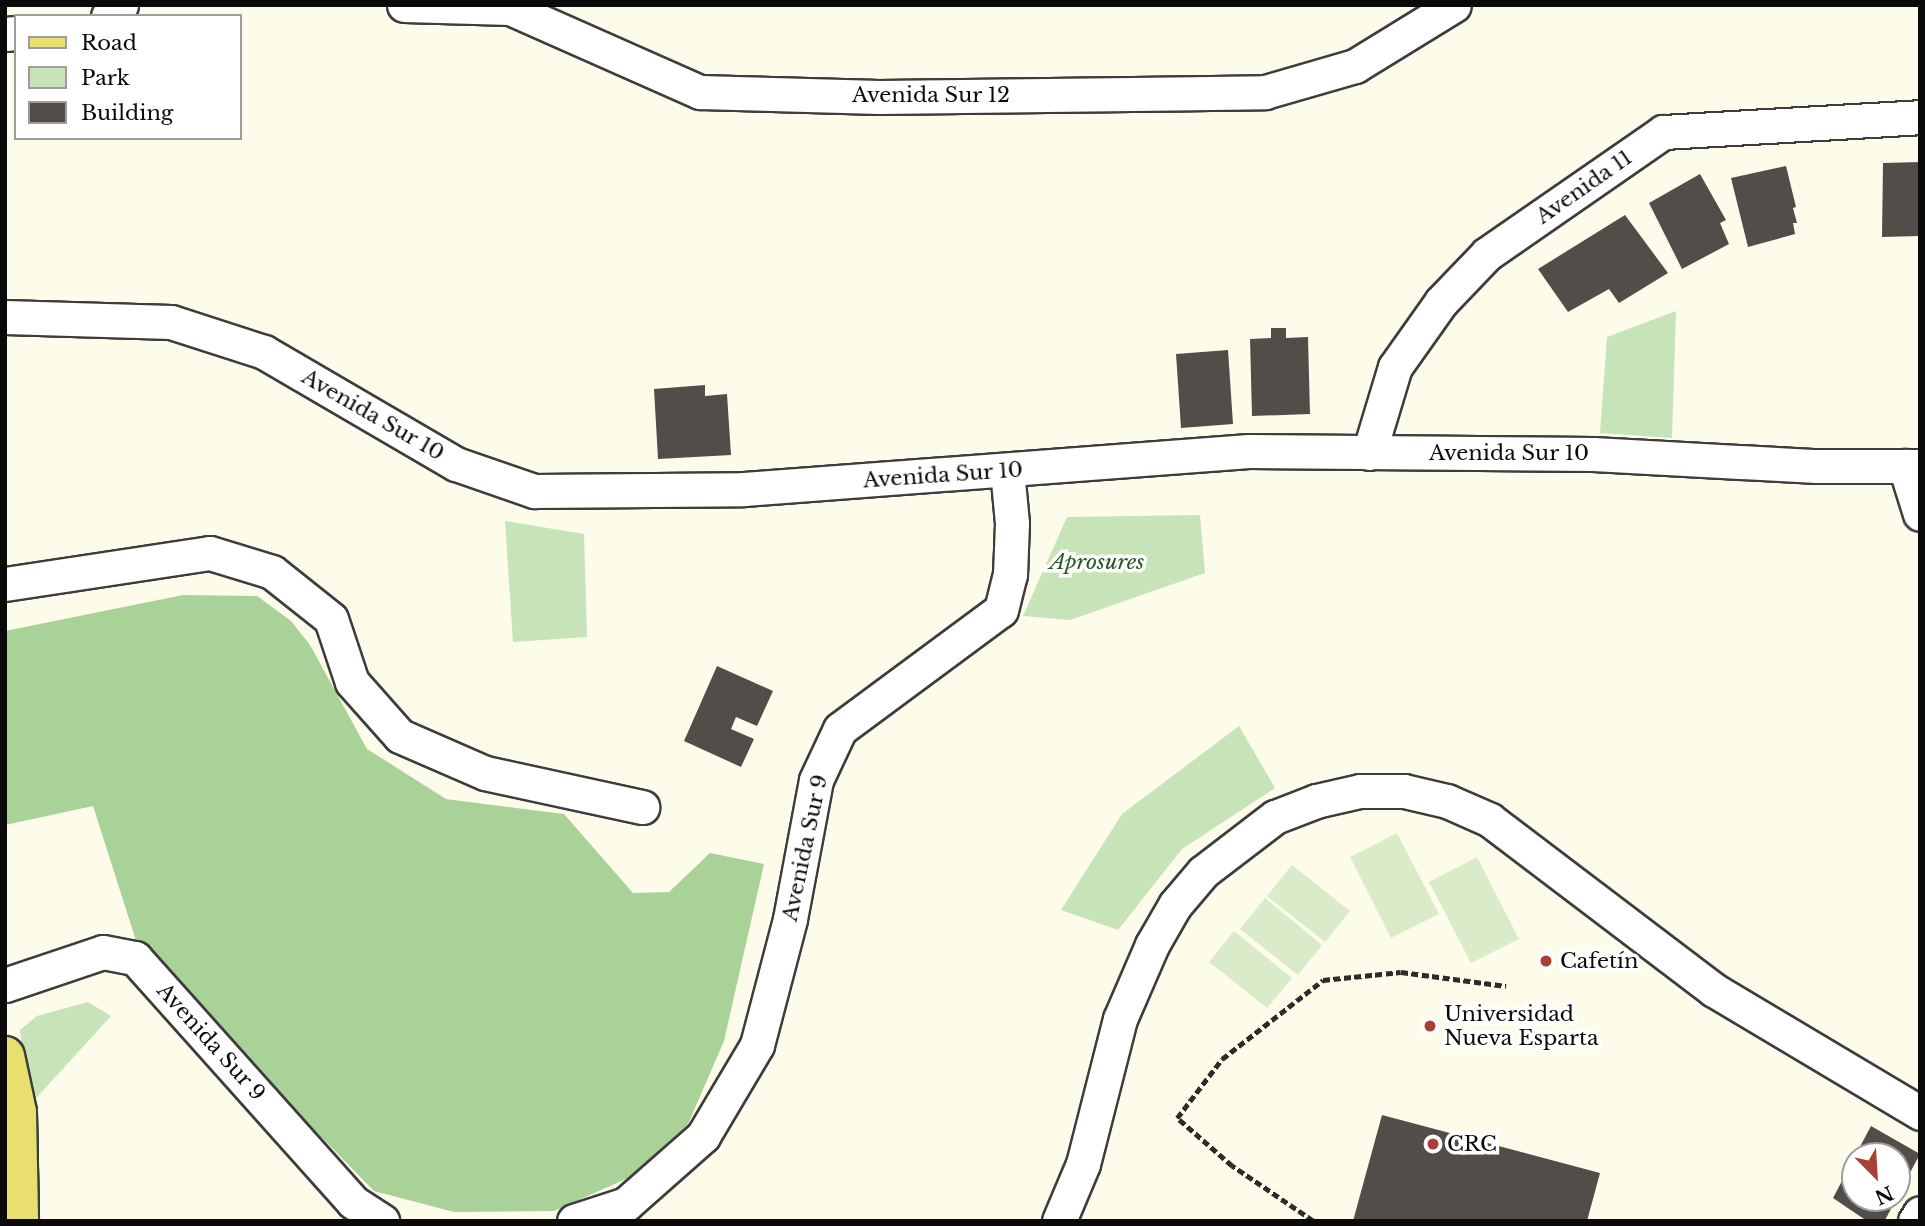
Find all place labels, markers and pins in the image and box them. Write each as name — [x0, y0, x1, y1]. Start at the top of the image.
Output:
place label: Cafetín — [1560, 948, 1638, 974]
marker: Cafetín — [1538, 953, 1554, 969]
place label: Universidad Nueva Esparta — [1444, 1001, 1599, 1051]
marker: Universidad Nueva Esparta — [1422, 1018, 1438, 1034]
place label: CRC — [1447, 1131, 1497, 1157]
marker: CRC — [1425, 1136, 1441, 1152]

